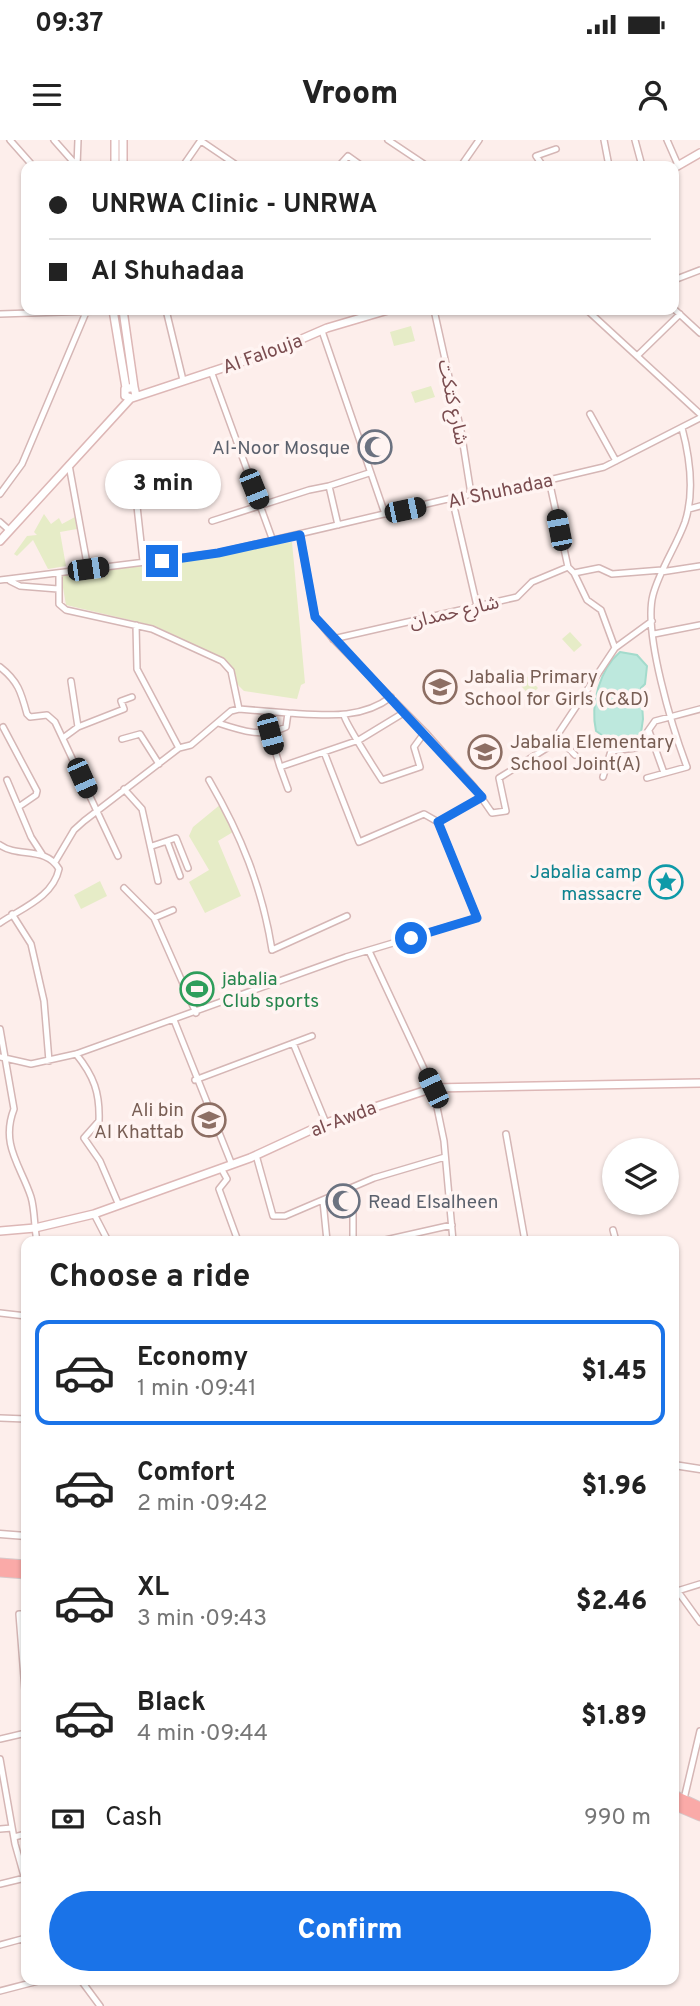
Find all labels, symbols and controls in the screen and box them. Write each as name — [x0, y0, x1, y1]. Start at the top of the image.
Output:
text: 09:37 — [35, 8, 104, 41]
text: Vroom — [302, 75, 398, 115]
icon: menu — [28, 76, 66, 114]
icon: person — [634, 76, 672, 114]
text: UNRWA Clinic - UNRWA — [91, 189, 377, 222]
text: Al Shuhadaa — [91, 256, 244, 289]
street label: Al Falouja — [219, 329, 306, 380]
street label: شارع كتكت — [431, 357, 473, 447]
mosque icon: Al-Noor Mosque — [356, 428, 394, 466]
place label: Al-Noor Mosque — [212, 437, 350, 461]
callout: 3 min — [104, 460, 220, 508]
car — [237, 466, 272, 512]
street label: Al Shuhadaa — [446, 469, 555, 515]
text: 3 min — [133, 470, 193, 499]
car — [383, 495, 428, 525]
car — [545, 507, 574, 553]
route end — [146, 545, 178, 577]
car — [66, 556, 111, 582]
street label: شارع حمدان — [407, 591, 502, 635]
place label: Jabalia Primary School for Girls (C&D) — [464, 666, 649, 712]
school or university icon: Jabalia Primary School for Girls (C&D) — [421, 668, 459, 706]
car — [255, 711, 286, 757]
place label: Jabalia Elementary School Joint(A) — [510, 731, 674, 777]
school or university icon: Jabalia Elementary School Joint(A) — [466, 733, 504, 771]
car — [64, 755, 101, 801]
place label: Jabalia camp massacre — [530, 861, 642, 907]
place icon: Jabalia camp massacre — [647, 863, 685, 901]
route start — [395, 922, 427, 954]
place label: jabalia Club sports — [221, 968, 319, 1014]
sports icon: jabalia Club sports — [178, 970, 216, 1008]
car — [415, 1065, 452, 1111]
street label: al-Awda — [307, 1096, 380, 1143]
place label: Ali bin Al Khattab — [94, 1099, 184, 1145]
school or university icon: Ali bin Al Khattab — [190, 1101, 228, 1139]
map controls — [602, 1138, 679, 1215]
button: layers — [602, 1138, 679, 1215]
mosque icon: Read Elsalheen — [324, 1182, 362, 1220]
place label: Read Elsalheen — [368, 1191, 498, 1215]
text: Choose a ride — [49, 1258, 250, 1298]
icon: car — [53, 1341, 116, 1404]
text: Economy — [137, 1342, 248, 1375]
text: $1.45 — [581, 1356, 647, 1389]
text: 1 min · 09:41 — [137, 1375, 257, 1404]
icon: car — [53, 1456, 116, 1519]
text: Comfort — [137, 1457, 235, 1490]
text: $1.96 — [582, 1471, 647, 1504]
text: 2 min · 09:42 — [137, 1490, 268, 1519]
icon: car — [53, 1571, 116, 1634]
text: XL — [137, 1572, 169, 1605]
text: $2.46 — [576, 1586, 647, 1619]
text: 3 min · 09:43 — [137, 1605, 267, 1634]
icon: car — [53, 1686, 116, 1749]
text: Black — [137, 1687, 206, 1720]
text: $1.89 — [581, 1701, 647, 1734]
text: 4 min · 09:44 — [137, 1720, 268, 1749]
icon: cash — [49, 1800, 87, 1838]
text: Cash — [105, 1802, 162, 1835]
text: 990 m — [584, 1804, 651, 1833]
button: Confirm — [49, 1891, 651, 1971]

